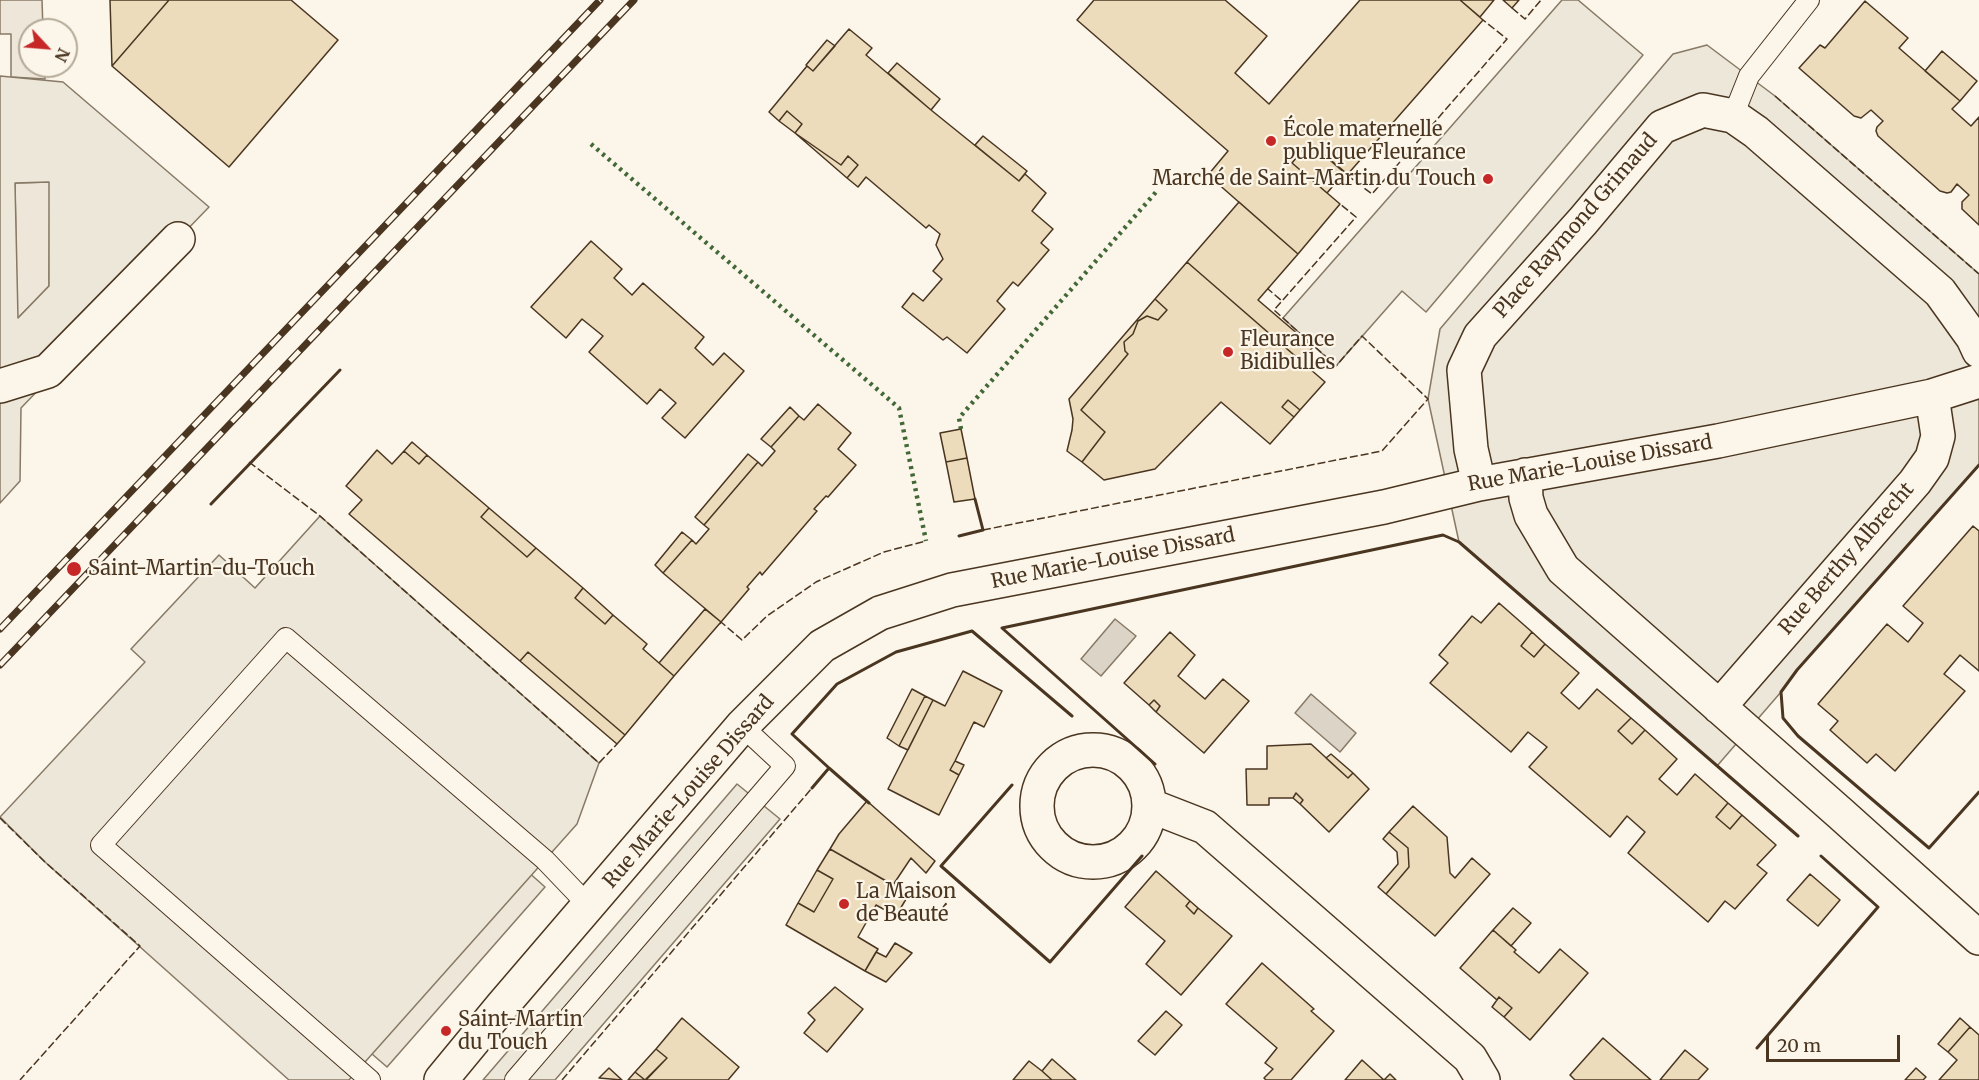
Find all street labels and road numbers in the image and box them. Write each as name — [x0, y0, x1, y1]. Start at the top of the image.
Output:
street label: Place Raymond Grimaud — [1489, 129, 1663, 323]
street label: Rue Marie-Louise Dissard — [1466, 431, 1714, 497]
street label: Rue Berthy Albrecht — [1774, 478, 1920, 640]
street label: Rue Marie-Louise Dissard — [989, 524, 1237, 594]
street label: Rue Marie-Louise Dissard — [599, 691, 779, 893]

